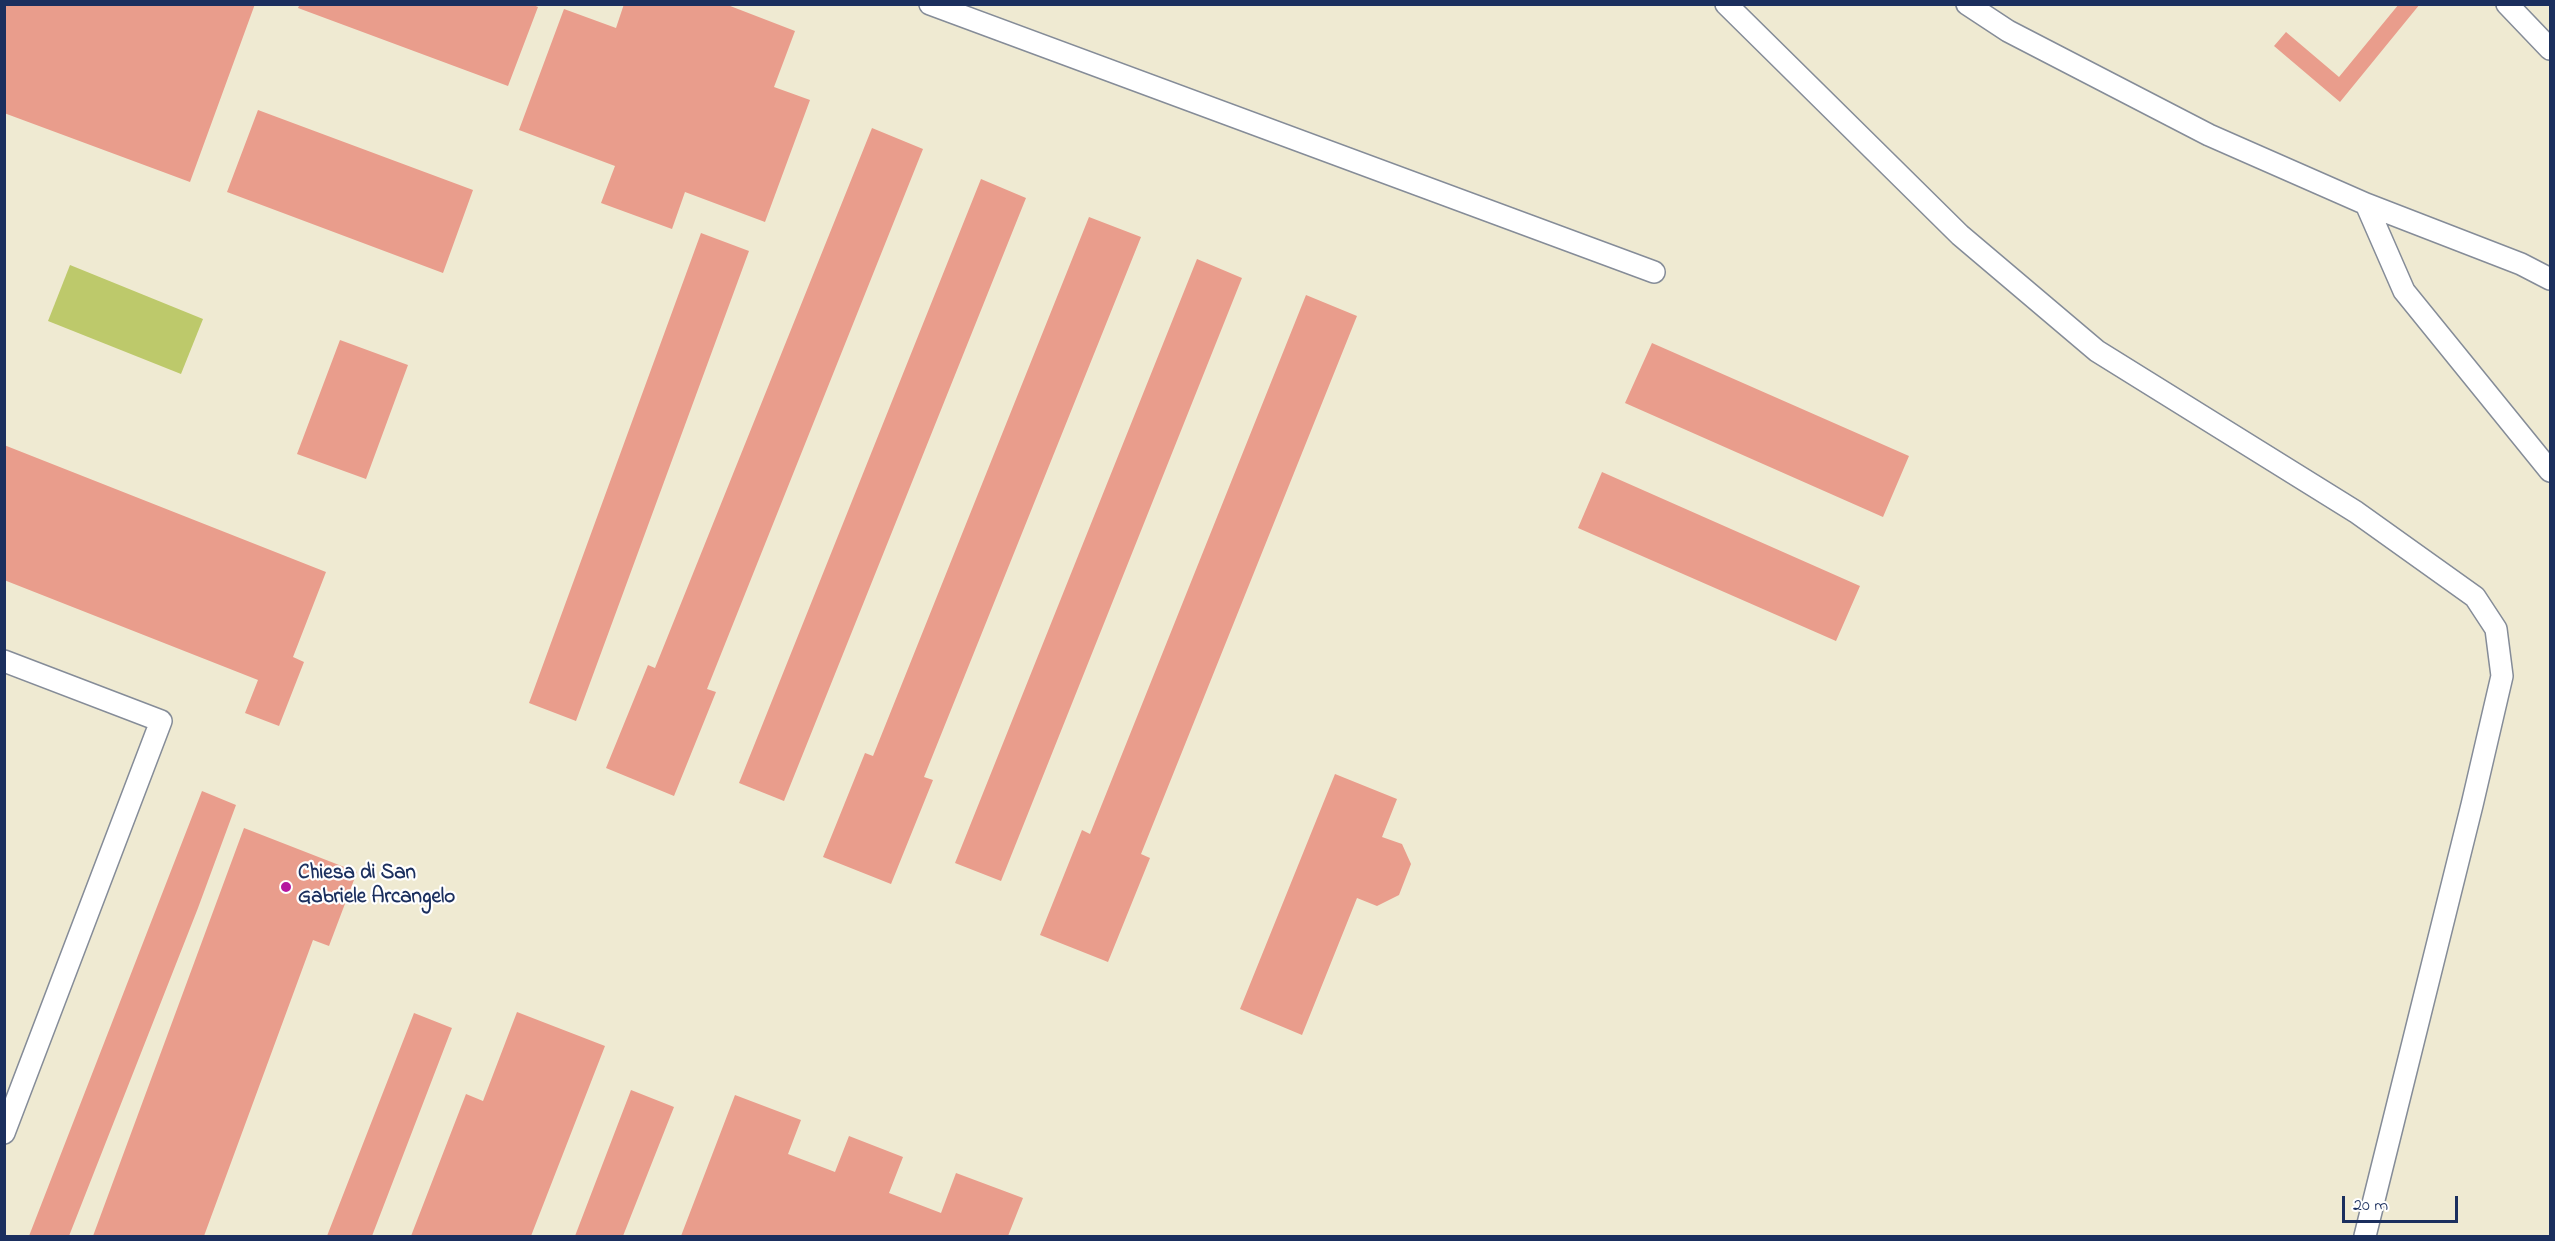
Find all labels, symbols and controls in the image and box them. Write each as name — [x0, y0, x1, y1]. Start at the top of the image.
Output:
place label: Chiesa di San Gabriele Arcangelo — [298, 862, 455, 912]
marker: Chiesa di San Gabriele Arcangelo — [279, 880, 293, 894]
scale bar — [2345, 1184, 2460, 1222]
text: 20 m — [2353, 1193, 2388, 1219]

